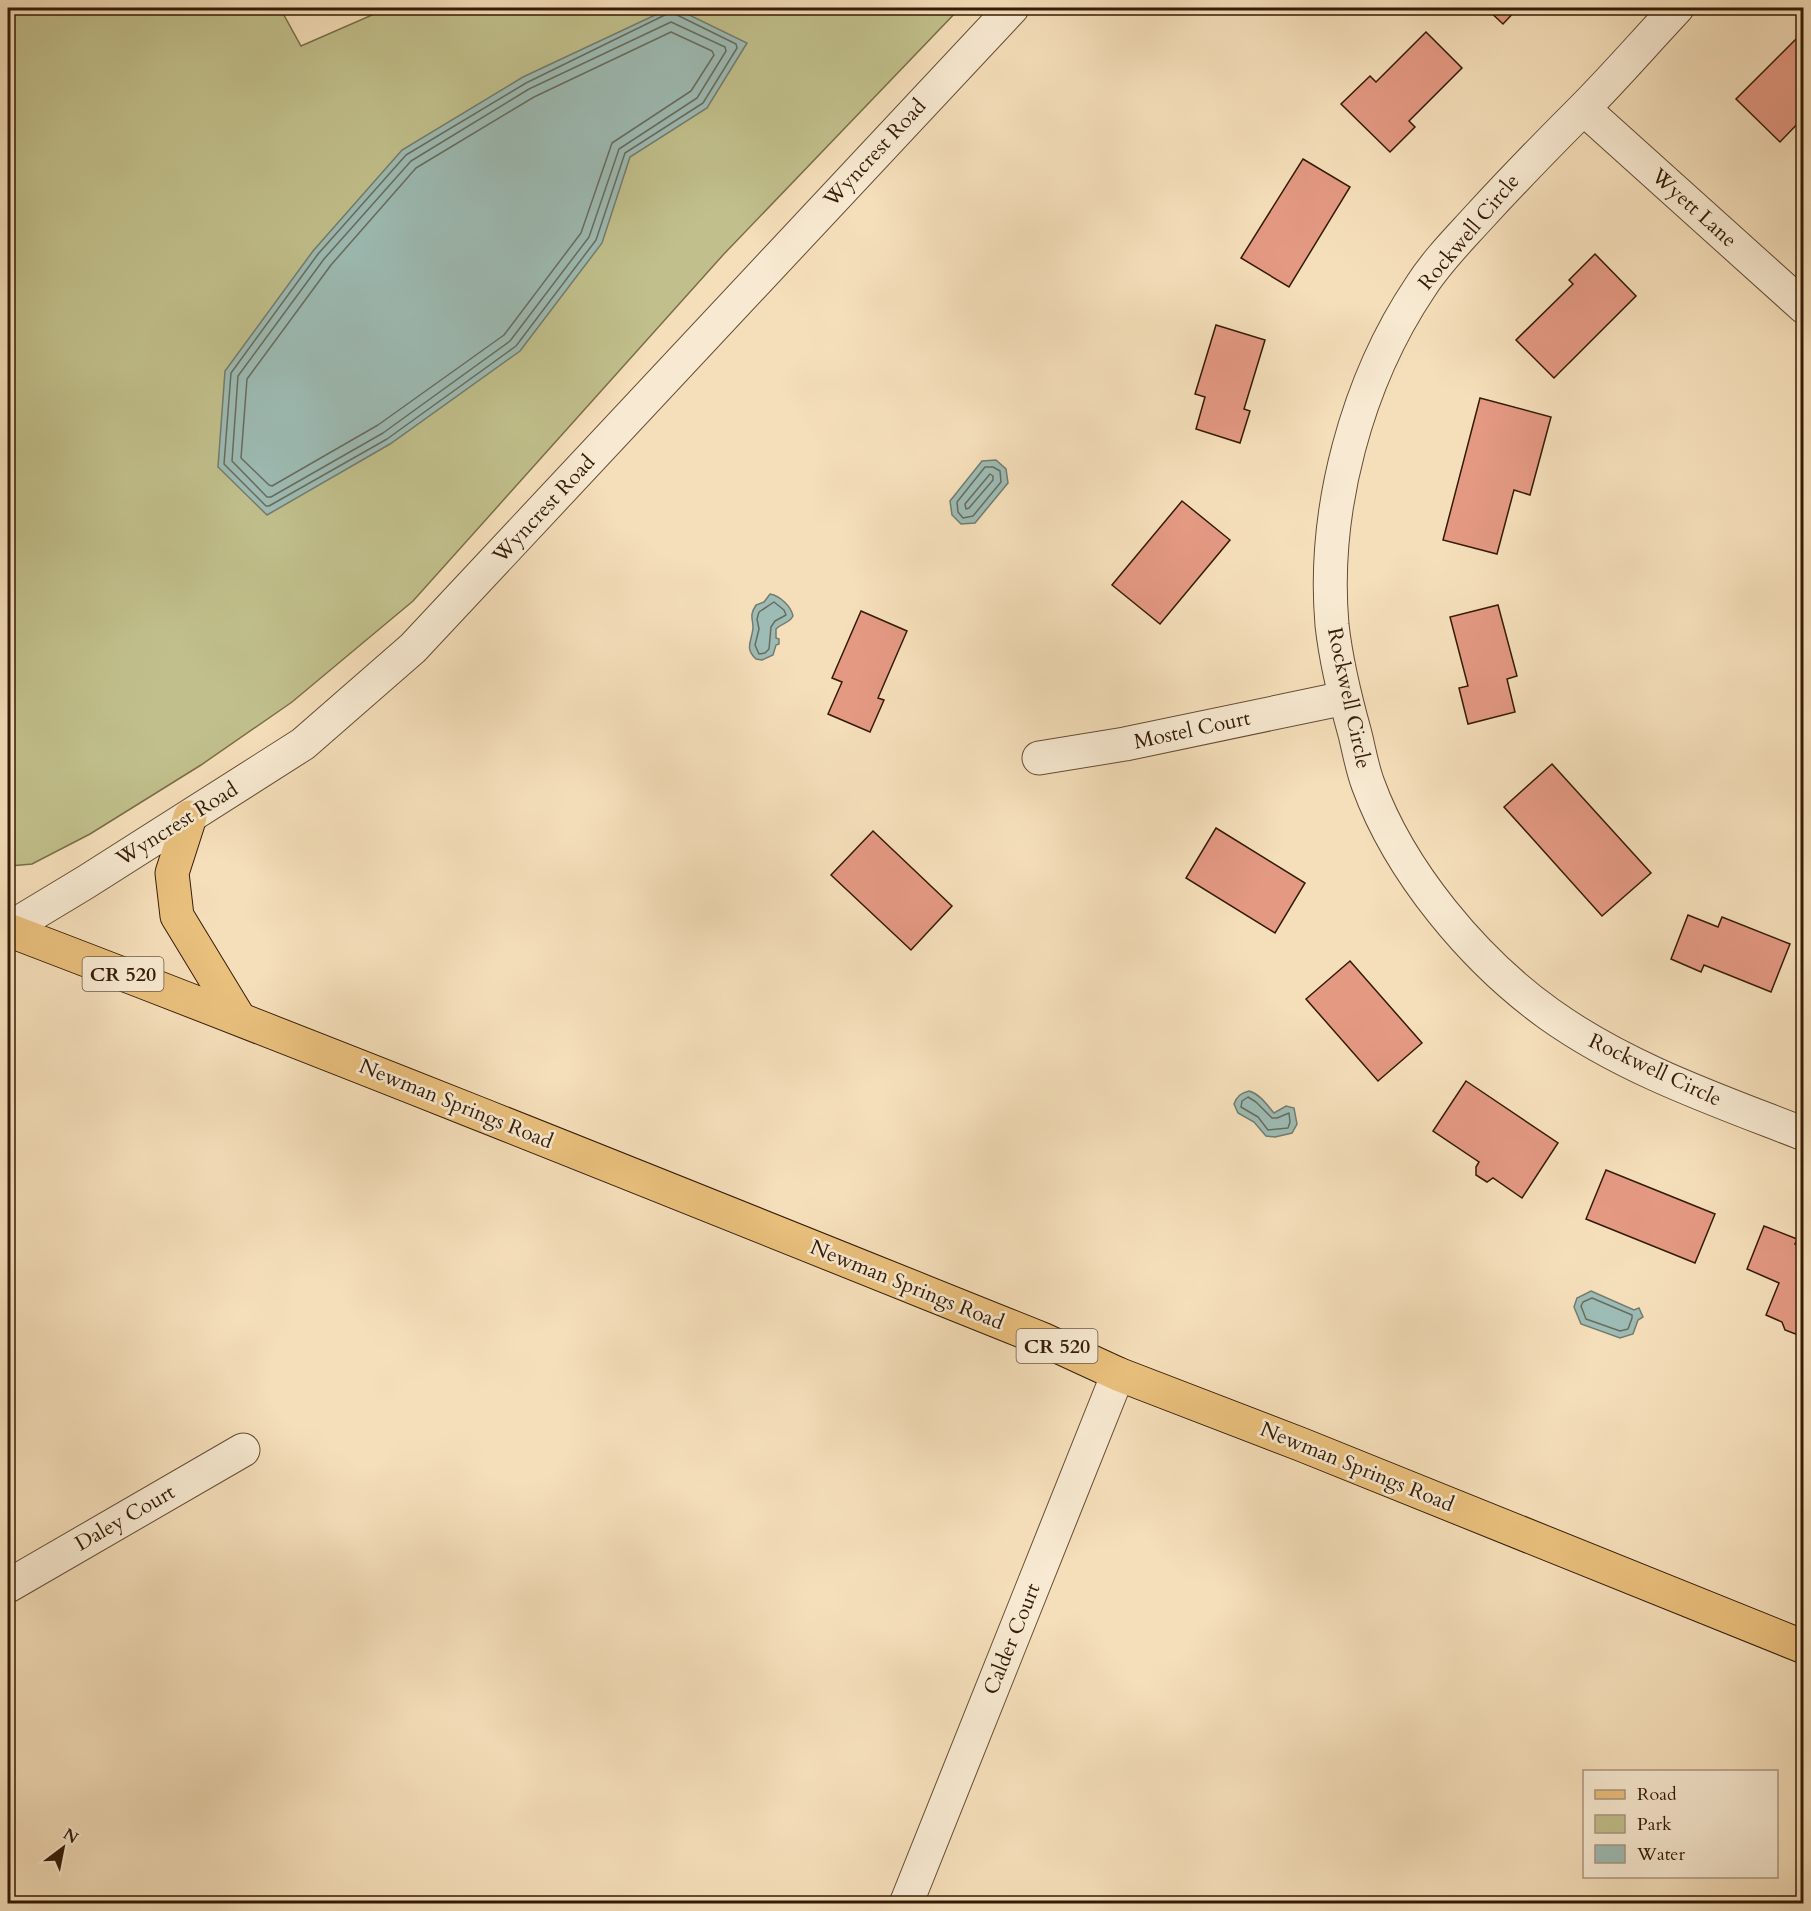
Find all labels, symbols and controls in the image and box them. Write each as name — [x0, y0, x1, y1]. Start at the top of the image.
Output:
street label: Wyncrest Road — [817, 92, 933, 214]
street label: Wyett Lane — [1644, 161, 1743, 254]
street label: Rockwell Circle — [1412, 168, 1526, 296]
street label: Wyncrest Road — [486, 448, 602, 570]
street label: Rockwell Circle — [1320, 625, 1378, 771]
street label: Mostel Court — [1131, 703, 1253, 757]
street label: Wyncrest Road — [110, 775, 243, 874]
road number: CR 520 — [82, 957, 164, 991]
street label: Rockwell Circle — [1584, 1027, 1726, 1113]
street label: Newman Springs Road — [355, 1052, 557, 1156]
street label: Newman Springs Road — [806, 1233, 1008, 1337]
road number: CR 520 — [1016, 1329, 1098, 1363]
street label: Newman Springs Road — [1256, 1415, 1458, 1519]
street label: Daley Court — [70, 1478, 181, 1558]
street label: Calder Court — [977, 1579, 1048, 1699]
legend — [1583, 1770, 1778, 1878]
text: Road — [1637, 1782, 1677, 1807]
text: Park — [1637, 1812, 1672, 1837]
north arrow — [33, 1818, 93, 1878]
text: N — [59, 1823, 82, 1849]
text: Water — [1636, 1842, 1686, 1867]

